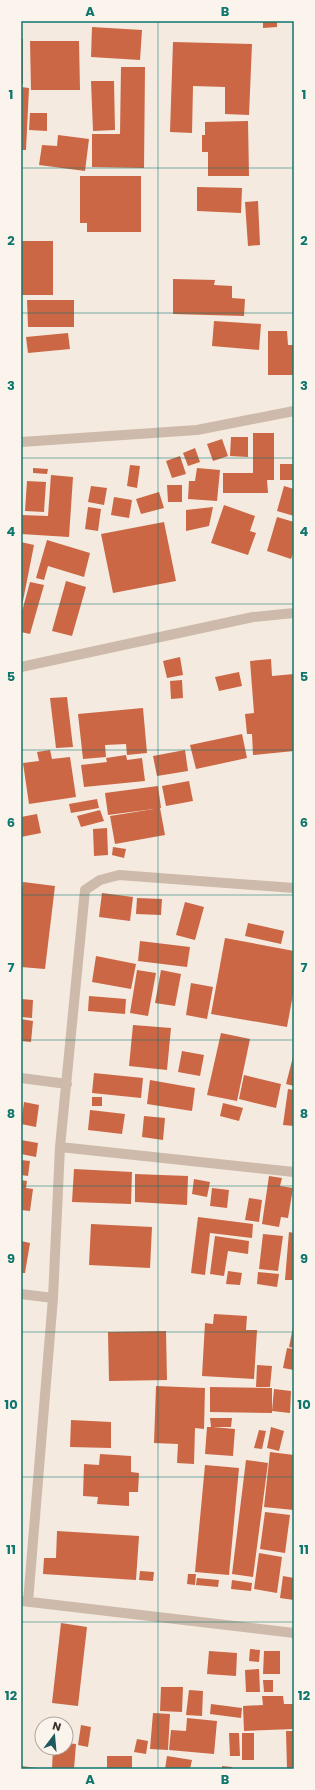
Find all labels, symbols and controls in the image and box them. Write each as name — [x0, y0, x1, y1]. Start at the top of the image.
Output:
text: A — [85, 2, 95, 21]
text: B — [221, 2, 230, 21]
text: 1 — [9, 85, 13, 104]
text: 1 — [302, 85, 306, 104]
text: 2 — [7, 231, 15, 250]
text: 2 — [300, 231, 308, 250]
text: 3 — [7, 376, 15, 395]
text: 3 — [300, 376, 308, 395]
text: 4 — [7, 522, 16, 541]
text: 4 — [300, 522, 309, 541]
text: 5 — [7, 667, 15, 686]
text: 5 — [300, 667, 308, 686]
text: 6 — [7, 813, 15, 832]
text: 6 — [300, 813, 308, 832]
text: 7 — [8, 958, 15, 977]
text: 7 — [301, 958, 308, 977]
text: 8 — [7, 1104, 15, 1123]
text: 8 — [300, 1104, 308, 1123]
text: 9 — [7, 1249, 15, 1268]
text: 9 — [300, 1249, 308, 1268]
text: 10 — [4, 1395, 18, 1414]
text: 10 — [297, 1395, 311, 1414]
text: 11 — [6, 1540, 16, 1559]
text: 11 — [299, 1540, 309, 1559]
text: 12 — [5, 1686, 18, 1705]
text: 12 — [298, 1686, 311, 1705]
north arrow — [34, 1716, 74, 1756]
text: N — [51, 1718, 63, 1735]
text: A — [85, 1770, 95, 1789]
text: B — [221, 1770, 230, 1789]

